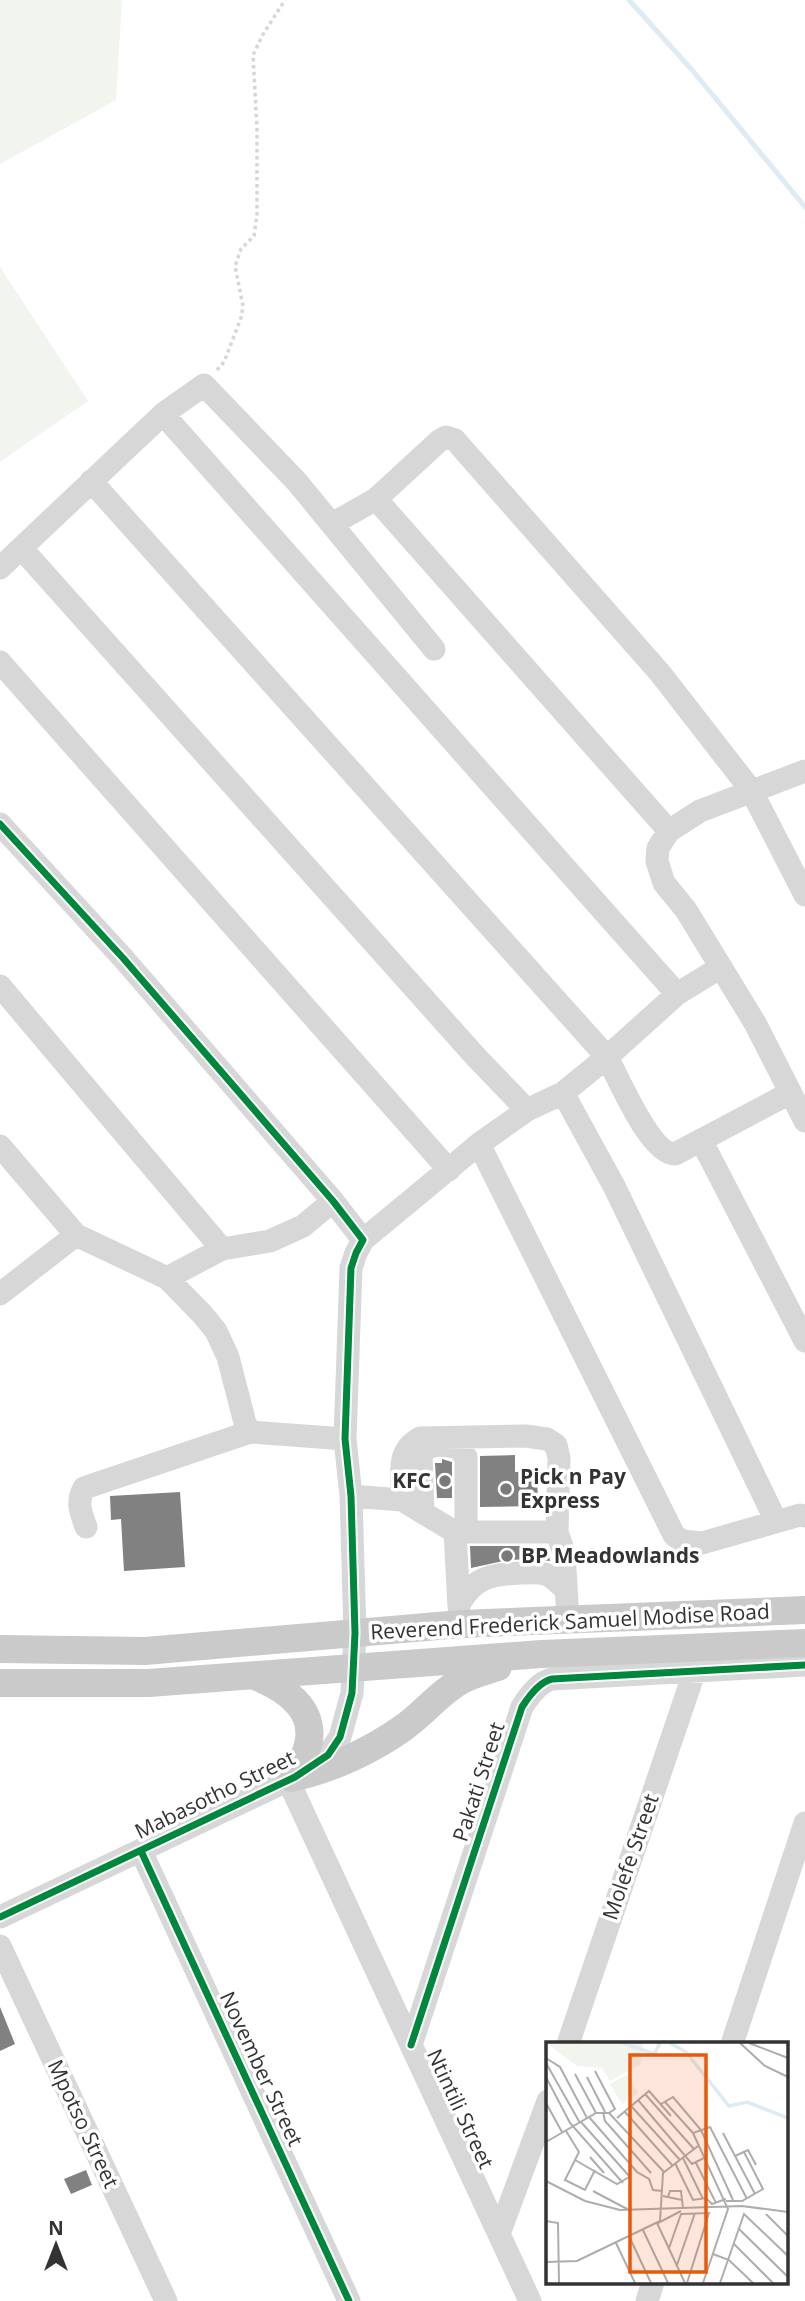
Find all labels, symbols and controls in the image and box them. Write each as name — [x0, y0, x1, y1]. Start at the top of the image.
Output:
place label: Pick n Pay Express — [520, 1462, 626, 1514]
place label: KFC — [392, 1466, 431, 1494]
marker: KFC — [437, 1473, 453, 1489]
marker: Pick n Pay Express — [498, 1481, 514, 1497]
place label: BP Meadowlands — [521, 1541, 700, 1569]
marker: BP Meadowlands — [499, 1548, 515, 1564]
street label: Reverend Frederick Samuel Modise Road — [370, 1597, 770, 1645]
street label: Pakati Street — [446, 1718, 511, 1845]
street label: Mabasotho Street — [130, 1743, 299, 1845]
street label: Molefe Street — [595, 1790, 665, 1923]
street label: November Street — [214, 1987, 310, 2150]
inset map — [546, 2042, 788, 2284]
street label: Ntintili Street — [421, 2044, 501, 2173]
street label: Mpotso Street — [42, 2055, 126, 2192]
north arrow — [21, 2210, 91, 2280]
text: N — [48, 2215, 64, 2241]

